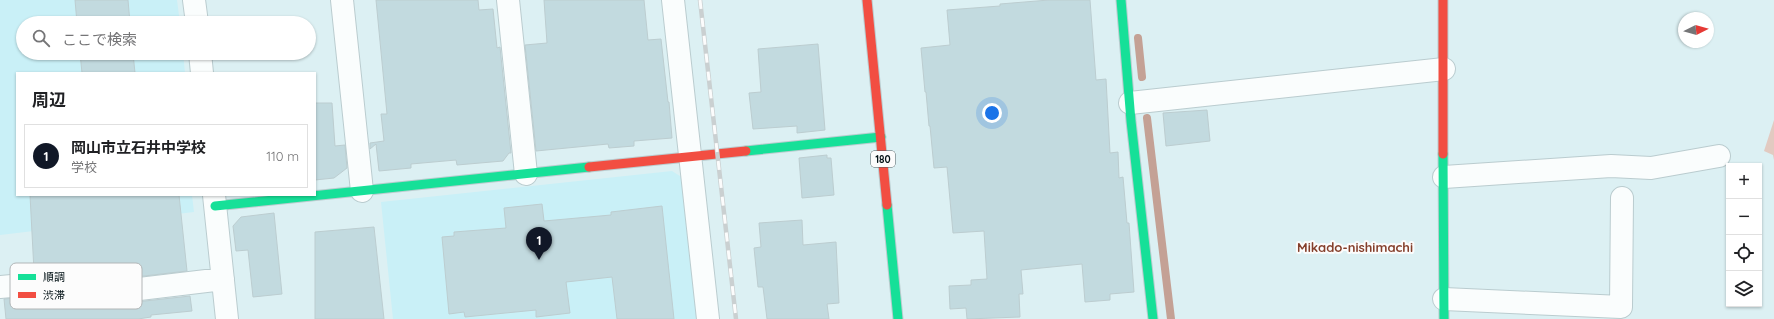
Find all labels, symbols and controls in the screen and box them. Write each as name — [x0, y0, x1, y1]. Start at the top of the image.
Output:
north arrow — [1678, 12, 1714, 48]
search box — [16, 16, 316, 60]
icon: search — [30, 27, 52, 49]
text: ここで検索 — [62, 30, 137, 49]
text: 周辺 — [32, 89, 66, 110]
your location — [982, 103, 1002, 123]
text: 岡山市立石井中学校 — [71, 138, 206, 157]
text: 1 — [43, 148, 49, 164]
text: 110 m — [266, 148, 299, 164]
road number: 180 — [871, 151, 895, 167]
text: 学校 — [71, 159, 97, 175]
map controls — [1726, 163, 1762, 307]
button: + — [1726, 163, 1762, 199]
button: − — [1726, 199, 1762, 235]
pin: 1 — [526, 227, 552, 260]
button: locate — [1726, 235, 1762, 271]
district label: Mikado-nishimachi — [1297, 239, 1413, 255]
legend — [10, 263, 142, 309]
text: 順調 — [43, 270, 65, 284]
button: layers — [1726, 271, 1762, 307]
text: 渋滞 — [43, 288, 65, 302]

